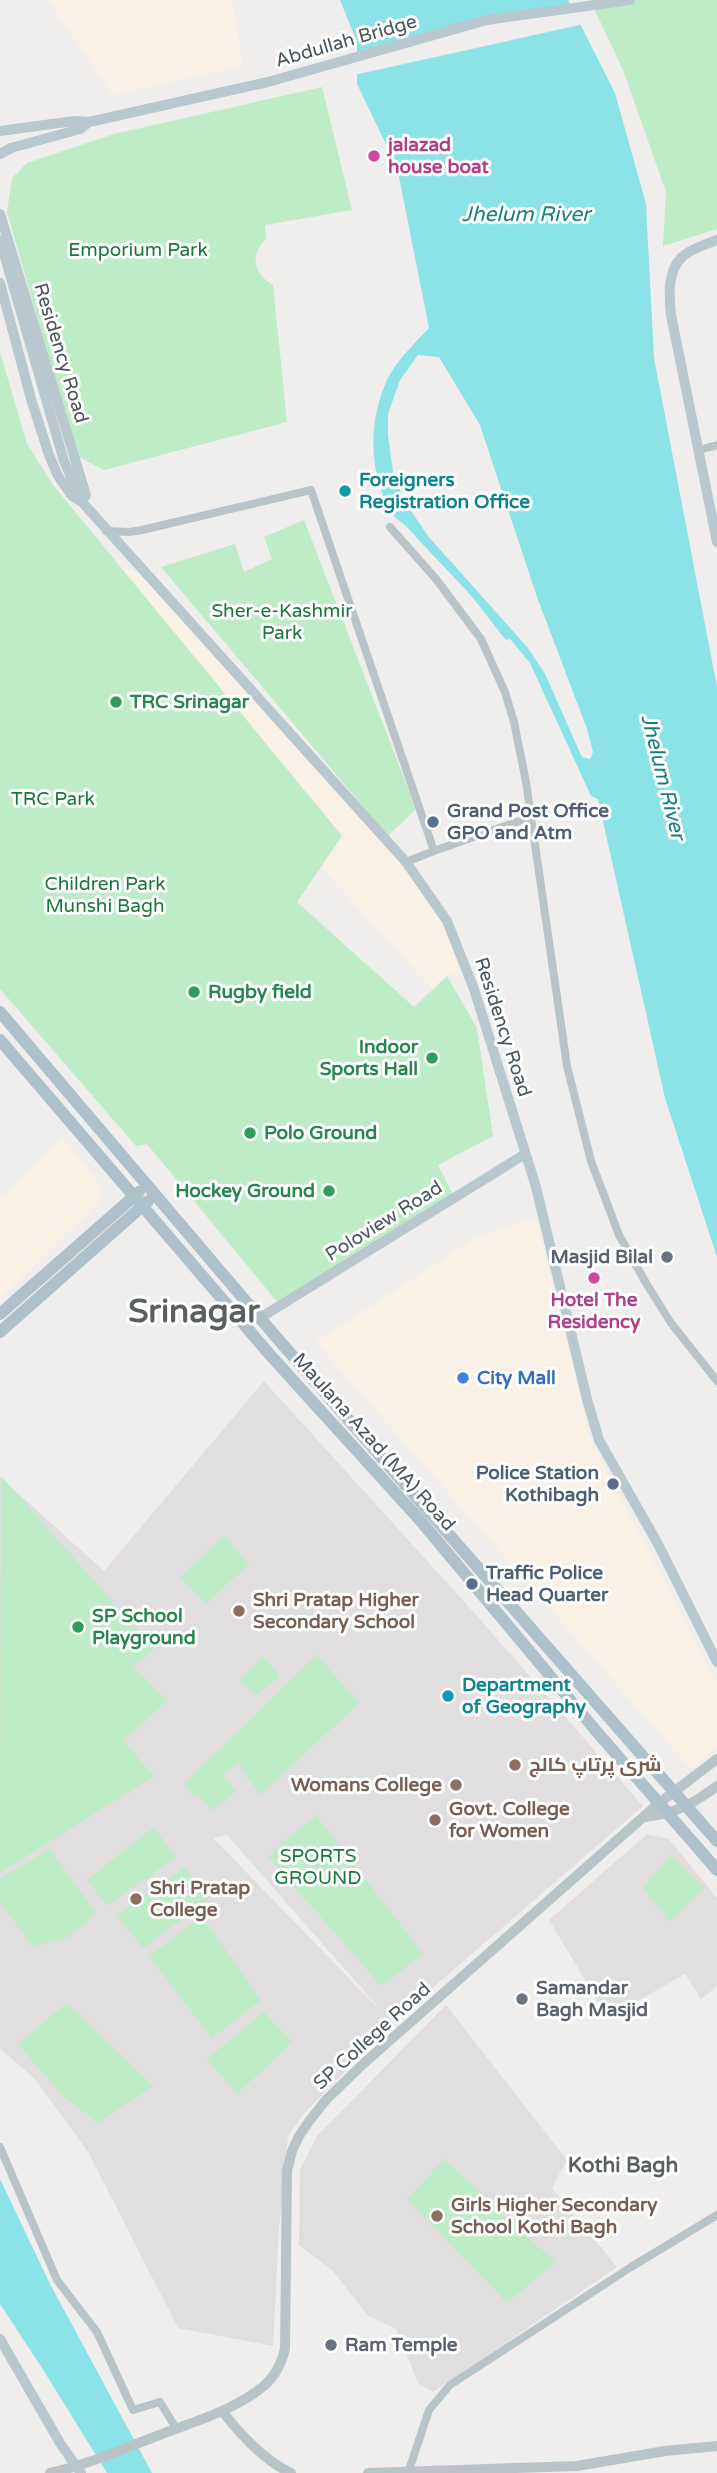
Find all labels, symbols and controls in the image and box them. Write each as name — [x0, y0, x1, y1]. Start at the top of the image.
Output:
street label: Abdullah Bridge — [273, 10, 419, 72]
place label: jalazad house boat — [386, 134, 489, 178]
marker: jalazad house boat — [366, 148, 382, 164]
water label: Jhelum River — [462, 202, 593, 227]
park label: Emporium Park — [68, 239, 208, 261]
street label: Residency Road — [29, 280, 93, 426]
place label: Foreigners Registration Office — [359, 469, 530, 514]
marker: Foreigners Registration Office — [337, 483, 353, 499]
park label: Sher-e-Kashmir Park — [212, 600, 353, 644]
place label: TRC Srinagar — [129, 691, 250, 714]
marker: TRC Srinagar — [108, 694, 124, 710]
water label: Jhelum River — [635, 712, 691, 845]
park label: TRC Park — [11, 788, 95, 810]
place label: Grand Post Office GPO and Atm — [447, 800, 609, 844]
marker: Grand Post Office GPO and Atm — [425, 814, 441, 830]
park label: Children Park Munshi Bagh — [44, 873, 166, 917]
street label: Residency Road — [470, 954, 536, 1100]
place label: Rugby field — [208, 981, 312, 1004]
marker: Rugby field — [186, 984, 202, 1000]
place label: Indoor Sports Hall — [320, 1036, 419, 1081]
marker: Indoor Sports Hall — [424, 1050, 440, 1066]
place label: Polo Ground — [264, 1122, 377, 1144]
marker: Polo Ground — [242, 1125, 258, 1141]
street label: Poloview Road — [322, 1176, 446, 1266]
place label: Hockey Ground — [175, 1180, 315, 1203]
marker: Hockey Ground — [321, 1183, 337, 1199]
place label: Masjid Bilal — [550, 1246, 653, 1269]
marker: Masjid Bilal — [659, 1249, 675, 1265]
marker: Hotel The Residency — [586, 1270, 602, 1286]
place label: Hotel The Residency — [548, 1289, 641, 1334]
district label: Srinagar — [128, 1292, 260, 1331]
street label: Maulana Azad (MA) Road — [288, 1349, 460, 1535]
place label: City Mall — [477, 1367, 556, 1390]
marker: City Mall — [455, 1370, 471, 1386]
place label: Police Station Kothibagh — [476, 1462, 599, 1507]
marker: Police Station Kothibagh — [605, 1476, 621, 1492]
place label: Traffic Police Head Quarter — [485, 1562, 609, 1606]
marker: Traffic Police Head Quarter — [464, 1576, 480, 1592]
place label: Shri Pratap Higher Secondary School — [253, 1589, 419, 1634]
marker: Shri Pratap Higher Secondary School — [231, 1603, 247, 1619]
place label: SP School Playground — [92, 1605, 196, 1650]
marker: SP School Playground — [70, 1619, 86, 1635]
place label: Department of Geography — [462, 1674, 587, 1719]
marker: Department of Geography — [440, 1688, 456, 1704]
place label: شری پرتاپ کالج — [529, 1754, 661, 1778]
marker: شری پرتاپ کالج — [507, 1757, 523, 1773]
place label: Womans College — [291, 1774, 442, 1797]
marker: Womans College — [448, 1777, 464, 1793]
place label: Govt. College for Women — [449, 1798, 570, 1842]
marker: Govt. College for Women — [427, 1812, 443, 1828]
park label: SPORTS GROUND — [274, 1845, 362, 1889]
place label: Shri Pratap College — [150, 1877, 250, 1922]
marker: Shri Pratap College — [128, 1891, 144, 1907]
place label: Samandar Bagh Masjid — [536, 1977, 648, 2022]
street label: SP College Road — [309, 1978, 435, 2094]
marker: Samandar Bagh Masjid — [514, 1991, 530, 2007]
district label: Kothi Bagh — [568, 2153, 678, 2178]
place label: Girls Higher Secondary School Kothi Bagh — [451, 2194, 658, 2239]
marker: Girls Higher Secondary School Kothi Bagh — [429, 2208, 445, 2224]
place label: Ram Temple — [345, 2334, 458, 2357]
marker: Ram Temple — [323, 2337, 339, 2353]

